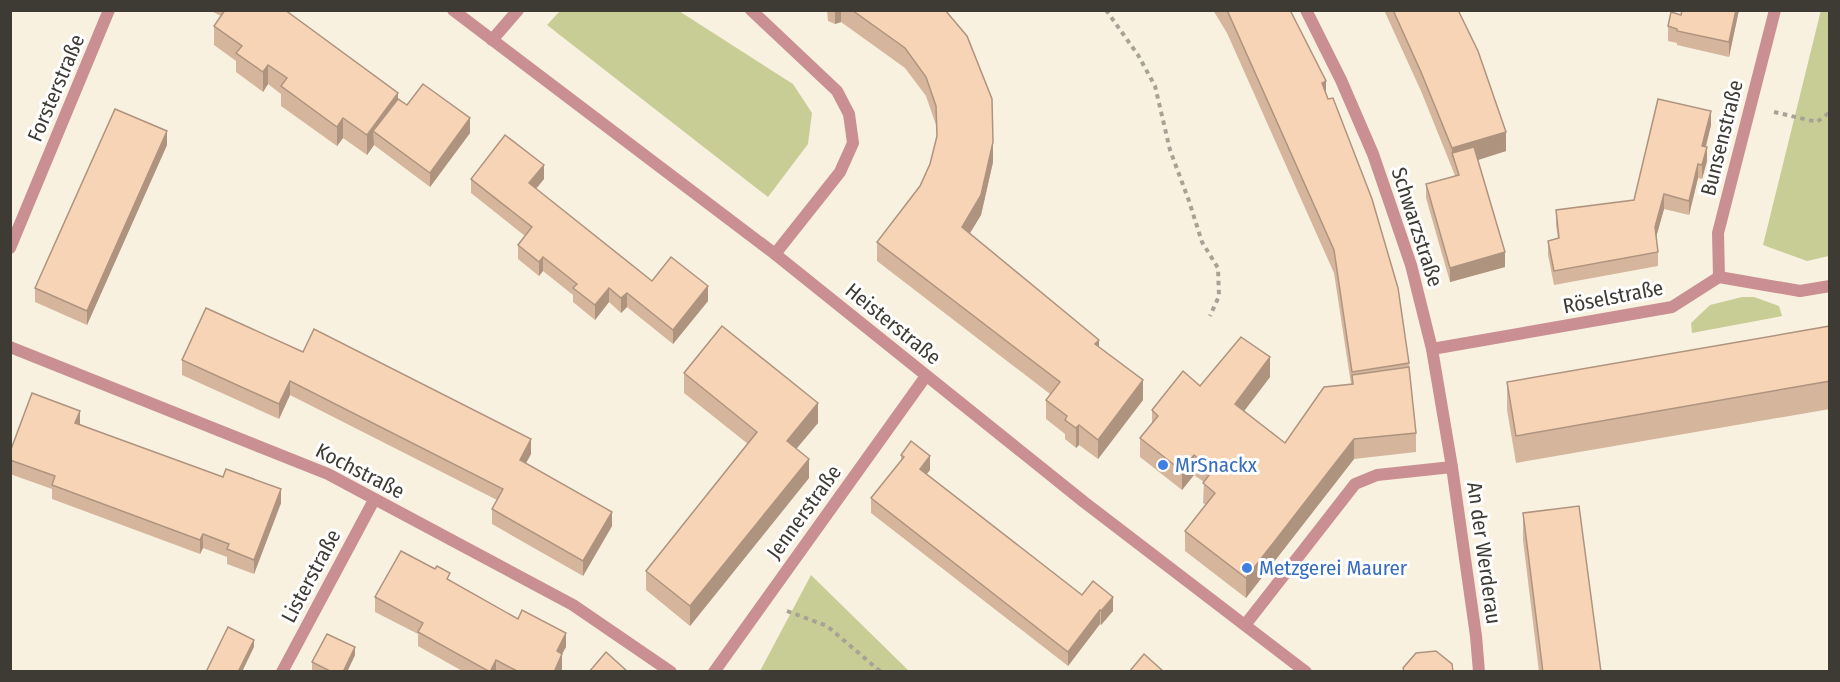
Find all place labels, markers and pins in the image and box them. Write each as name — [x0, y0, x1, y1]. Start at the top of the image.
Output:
place label: MrSnackx — [1175, 452, 1258, 478]
marker: MrSnackx — [1156, 458, 1170, 472]
place label: Metzgerei Maurer — [1259, 555, 1408, 581]
marker: Metzgerei Maurer — [1240, 561, 1254, 575]

